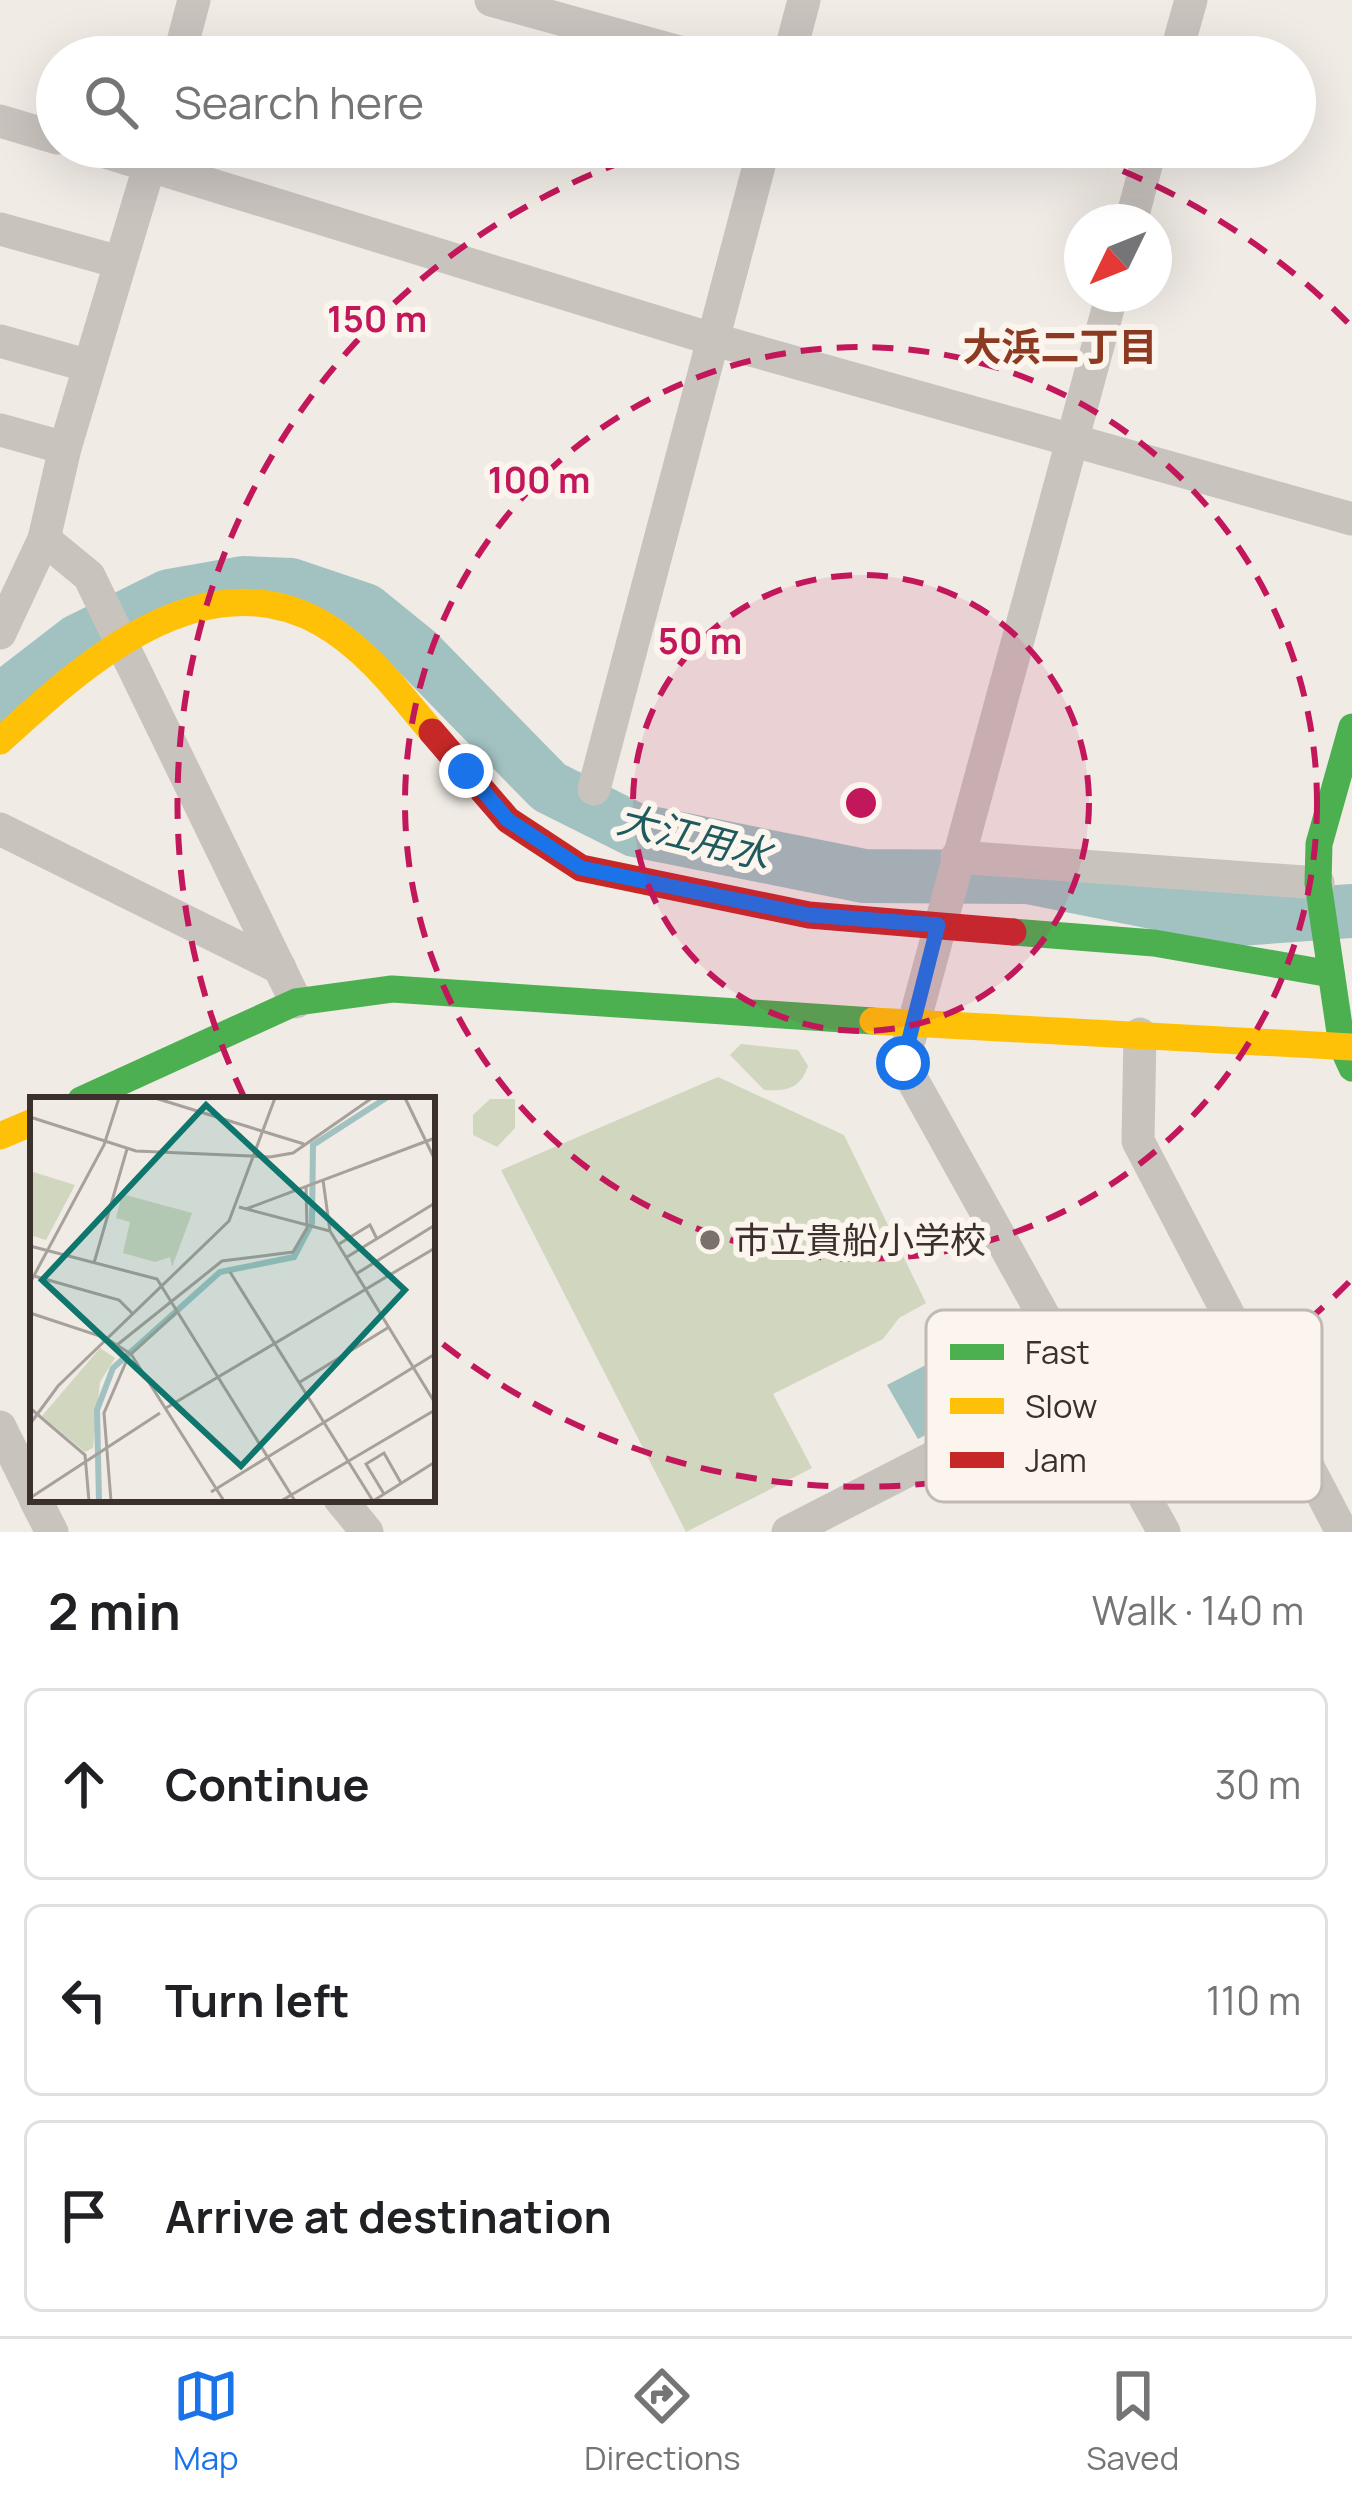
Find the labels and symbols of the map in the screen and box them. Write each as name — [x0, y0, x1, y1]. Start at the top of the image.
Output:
north arrow — [1064, 204, 1172, 312]
text: 150 m — [327, 294, 427, 343]
district label: 大浜二丁目 — [962, 319, 1158, 373]
text: 100 m — [488, 455, 590, 504]
text: 50 m — [658, 616, 742, 665]
route end — [439, 744, 493, 798]
centre of rings — [840, 782, 882, 824]
water label: 大江用水 — [612, 791, 780, 882]
route start — [876, 1036, 930, 1090]
inset map — [30, 1097, 435, 1502]
place label: 市立貴船小学校 — [734, 1215, 986, 1264]
marker: 市立貴船小学校 — [697, 1227, 723, 1253]
legend — [926, 1310, 1322, 1502]
text: Fast — [1025, 1329, 1090, 1374]
text: Slow — [1025, 1383, 1097, 1428]
text: Jam — [1025, 1437, 1087, 1482]

